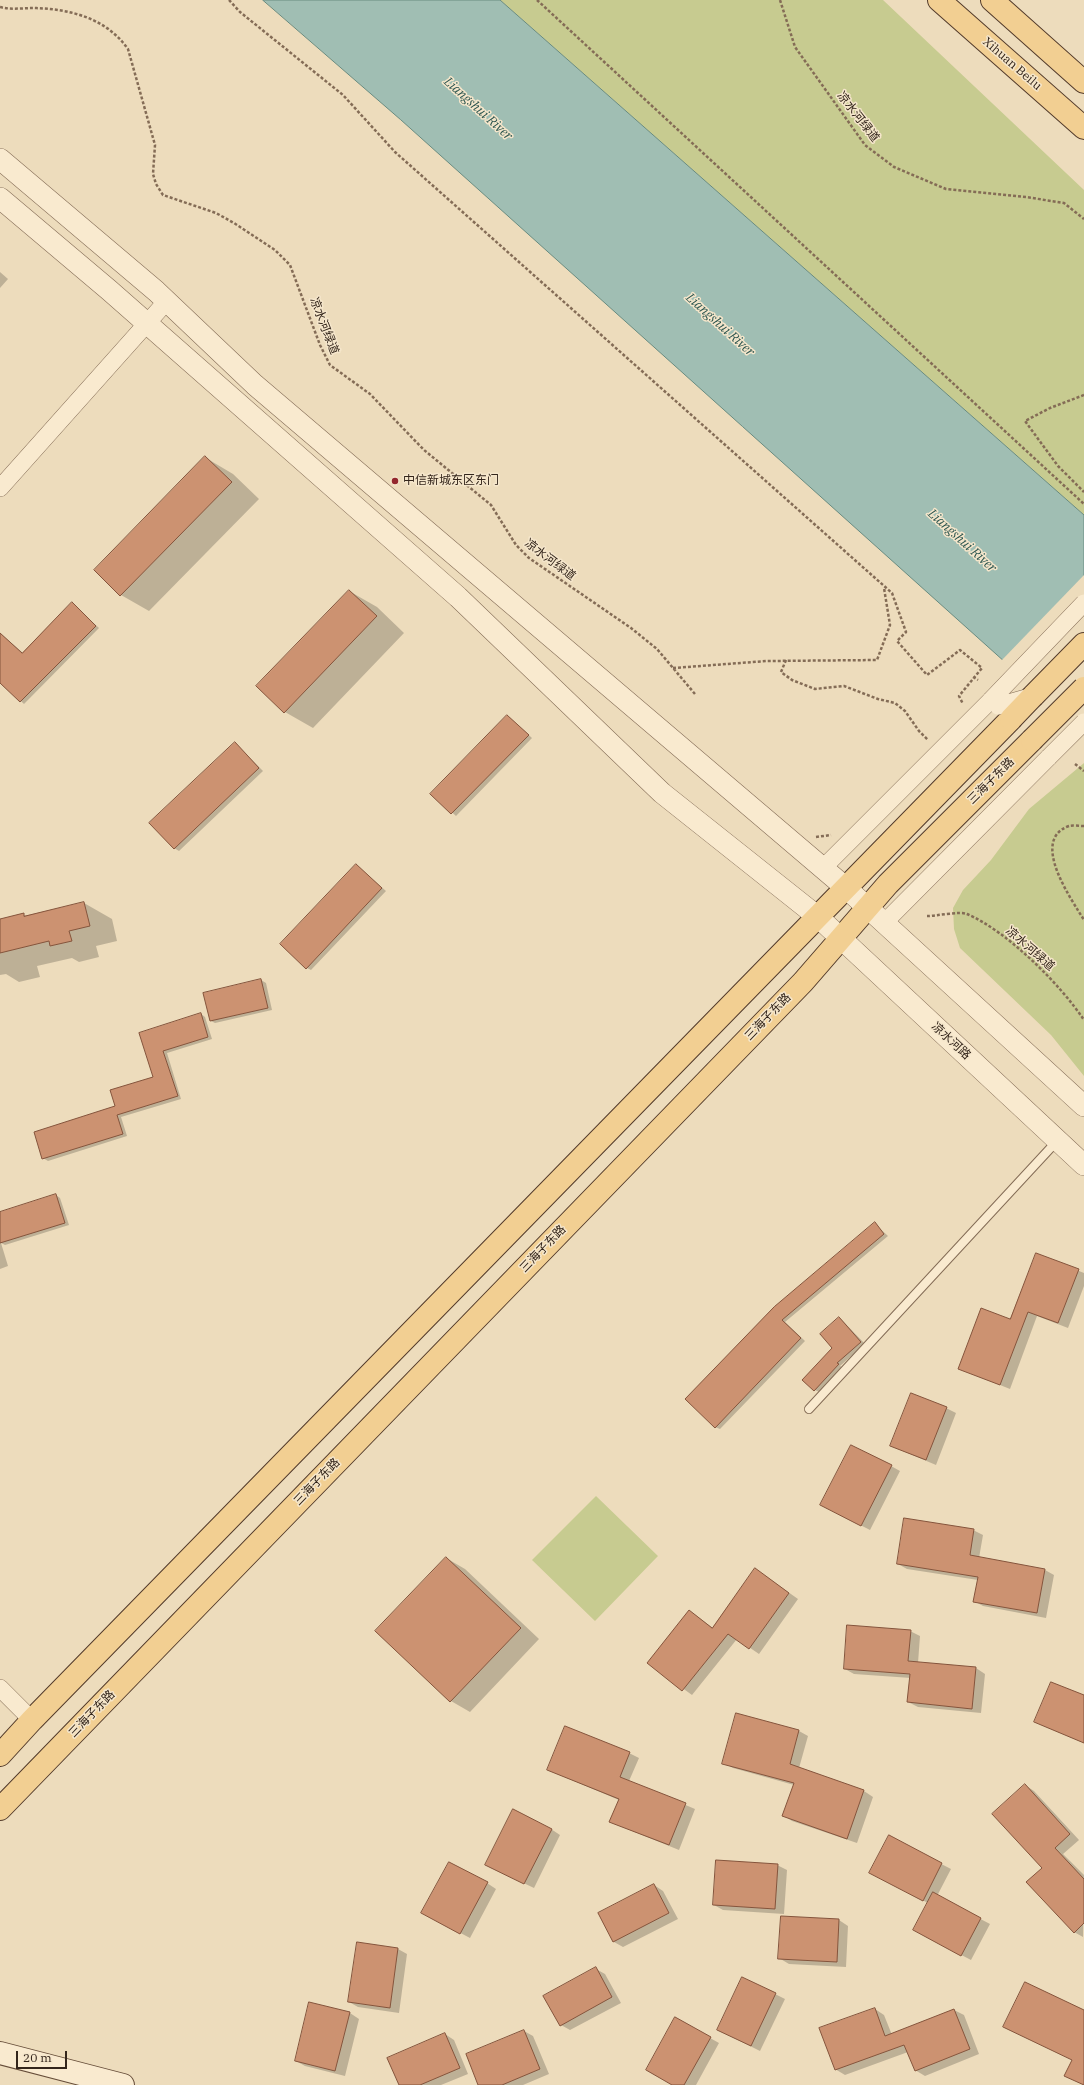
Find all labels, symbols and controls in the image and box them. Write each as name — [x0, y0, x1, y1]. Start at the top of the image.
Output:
street label: Xihuan Beilu — [980, 35, 1044, 93]
water label: Liangshui River — [441, 74, 515, 144]
street label: 凉水河绿道 — [834, 89, 882, 145]
water label: Liangshui River — [683, 290, 757, 360]
street label: 凉水河绿道 — [307, 295, 341, 357]
place label: 中信新城东区东门 — [403, 474, 499, 488]
marker: 中信新城东区东门 — [390, 476, 400, 486]
water label: Liangshui River — [925, 506, 999, 576]
street label: 凉水河绿道 — [522, 536, 578, 584]
street label: 三海子东路 — [965, 755, 1017, 807]
street label: 凉水河绿道 — [1003, 924, 1057, 974]
street label: 三海子东路 — [742, 990, 794, 1044]
street label: 凉水河路 — [929, 1019, 973, 1063]
street label: 三海子东路 — [517, 1222, 569, 1276]
street label: 三海子东路 — [291, 1455, 343, 1509]
street label: 三海子东路 — [66, 1687, 118, 1741]
scale bar — [18, 2043, 69, 2069]
text: 20 m — [23, 2050, 52, 2065]

